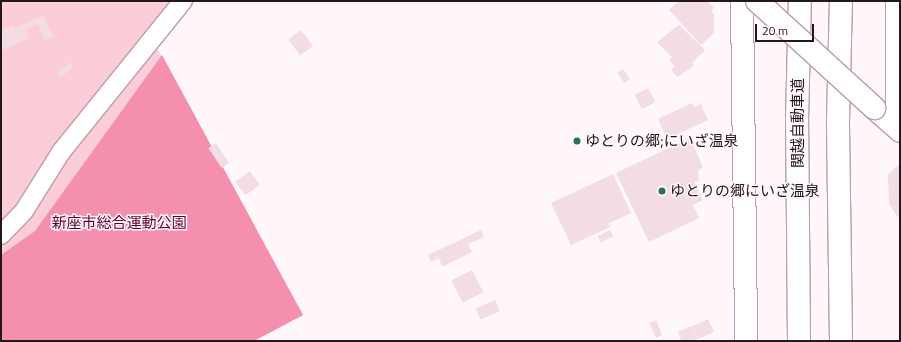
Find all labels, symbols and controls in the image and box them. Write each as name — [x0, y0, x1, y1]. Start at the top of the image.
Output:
scale bar — [757, 16, 816, 42]
text: 20 m — [762, 21, 788, 40]
street label: 関越自動車道 — [789, 78, 807, 168]
place label: ゆとりの郷;にいざ温泉 — [585, 132, 739, 150]
marker: ゆとりの郷;にいざ温泉 — [572, 136, 582, 146]
place label: ゆとりの郷にいざ温泉 — [670, 182, 820, 200]
marker: ゆとりの郷にいざ温泉 — [657, 186, 667, 196]
park label: 新座市総合運動公園 — [52, 214, 186, 232]

